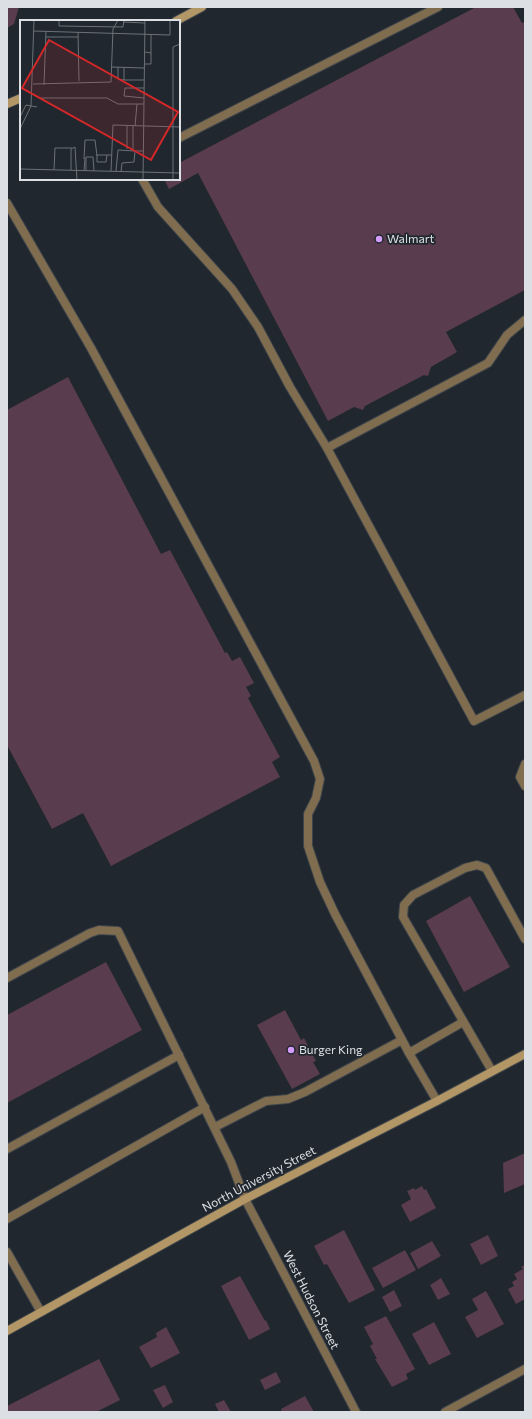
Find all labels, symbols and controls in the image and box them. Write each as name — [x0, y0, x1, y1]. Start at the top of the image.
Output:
inset map — [20, 20, 180, 180]
place label: Walmart — [387, 231, 434, 245]
marker: Walmart — [374, 234, 384, 244]
place label: Burger King — [299, 1042, 363, 1056]
marker: Burger King — [286, 1045, 296, 1055]
street label: North University Street — [199, 1142, 318, 1214]
street label: West Hudson Street — [281, 1248, 343, 1351]

